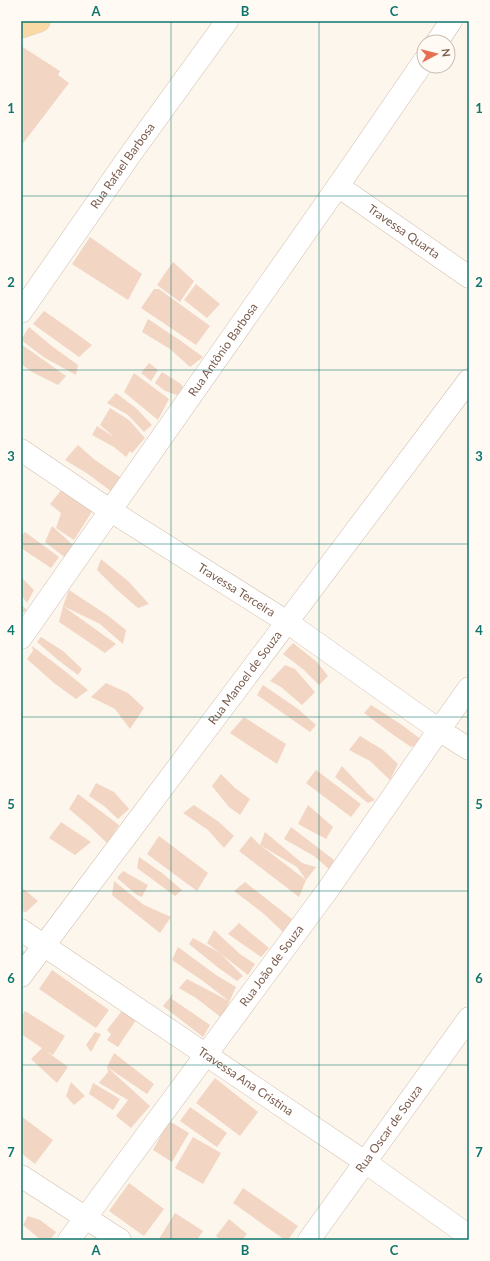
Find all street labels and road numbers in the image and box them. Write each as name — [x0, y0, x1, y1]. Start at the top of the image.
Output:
street label: Rua Rafael Barbosa — [87, 120, 158, 211]
street label: Travessa Quarta — [365, 201, 443, 262]
street label: Rua Antônio Barbosa — [185, 300, 261, 399]
street label: Travessa Terceira — [195, 560, 278, 620]
street label: Rua Manoel de Souza — [205, 628, 285, 727]
street label: Rua João de Souza — [236, 922, 306, 1009]
street label: Travessa Ana Cristina — [195, 1044, 296, 1119]
street label: Rua Oscar de Souza — [352, 1082, 425, 1175]

